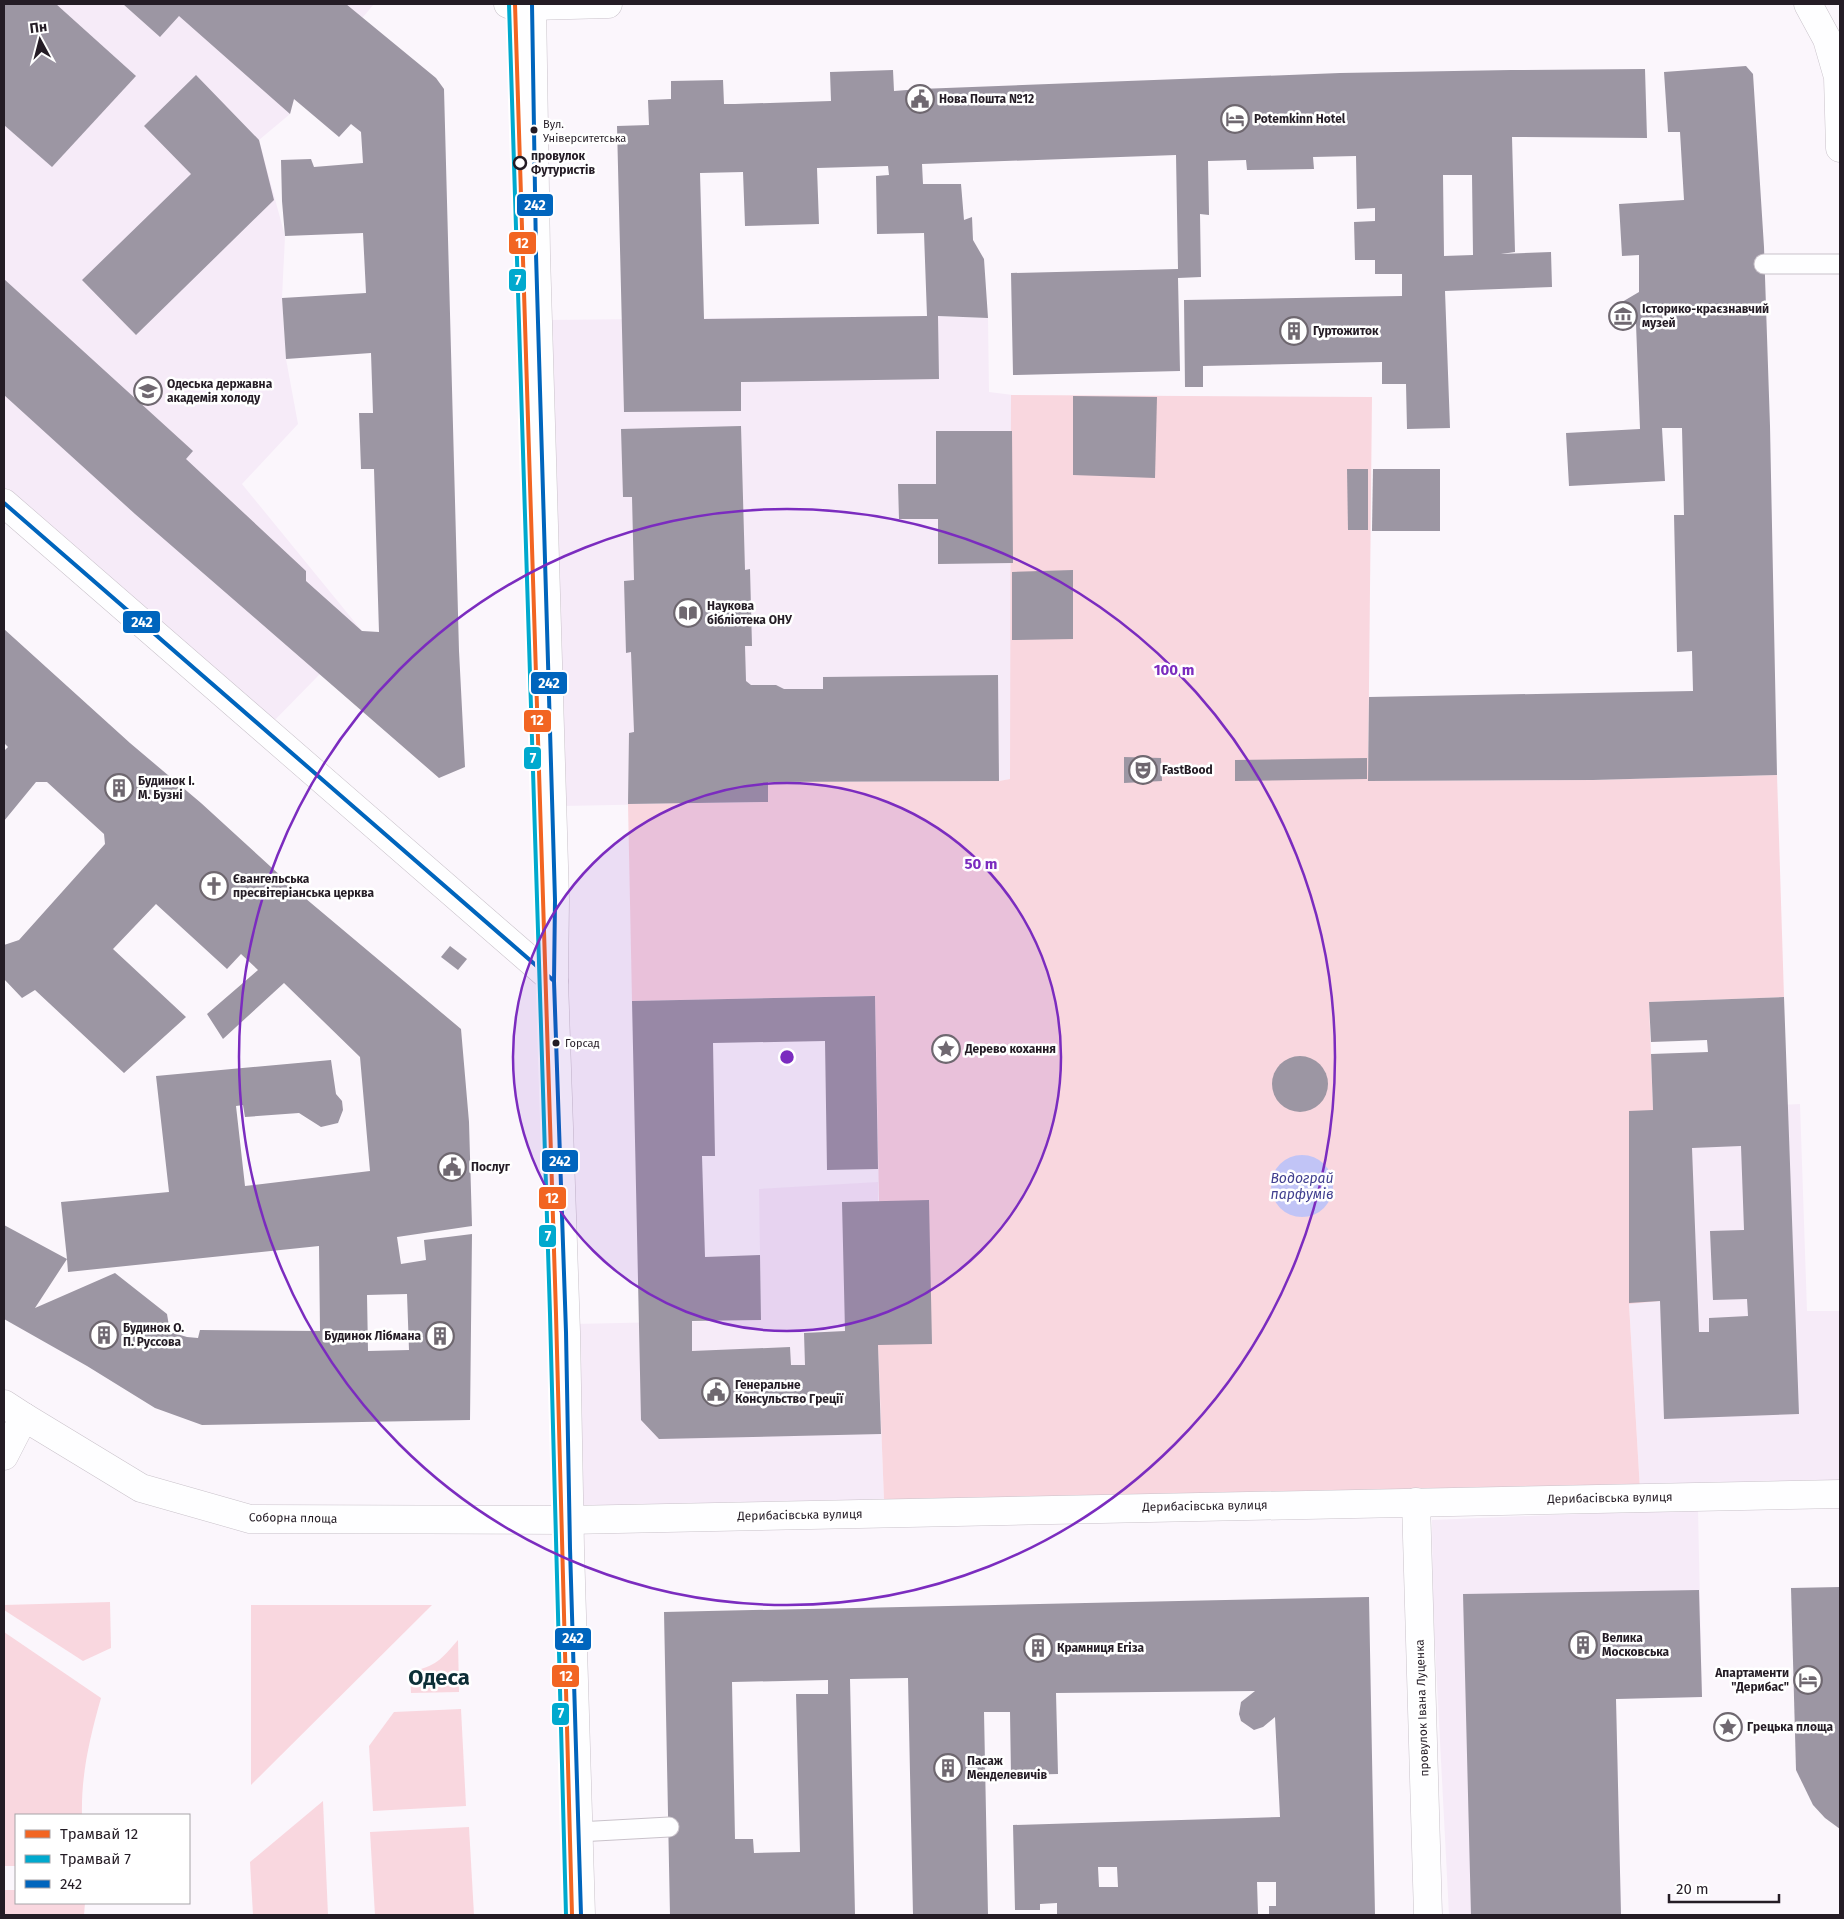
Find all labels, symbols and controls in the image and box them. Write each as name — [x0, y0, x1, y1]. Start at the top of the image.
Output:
north arrow — [15, 15, 65, 65]
text: Пн — [29, 18, 48, 37]
public building icon: Нова Пошта №12 — [905, 84, 935, 114]
place label: Нова Пошта №12 — [939, 92, 1034, 106]
hotel icon: Potemkinn Hotel — [1220, 104, 1250, 134]
place label: Potemkinn Hotel — [1254, 112, 1346, 126]
place label: Вул. Університетська — [543, 118, 626, 145]
marker: Вул. Університетська — [529, 125, 539, 135]
place label: провулок Футуристів — [531, 149, 595, 177]
marker: провулок Футуристів — [513, 156, 527, 170]
line badge: 242 — [516, 193, 554, 217]
text: 242 — [524, 197, 546, 214]
line badge: 12 — [508, 231, 537, 255]
text: 12 — [515, 235, 529, 252]
line badge: 7 — [508, 268, 527, 292]
text: 7 — [515, 272, 522, 289]
museum icon: Історико-краєзнавчий музей — [1608, 301, 1638, 331]
place label: Історико-краєзнавчий музей — [1642, 302, 1769, 330]
building icon: Гуртожиток — [1279, 316, 1309, 346]
place label: Гуртожиток — [1313, 324, 1379, 338]
school or university icon: Одеська державна академія холоду — [133, 376, 163, 406]
place label: Одеська державна академія холоду — [167, 377, 273, 405]
library icon: Наукова бібліотека ОНУ — [673, 598, 703, 628]
place label: Наукова бібліотека ОНУ — [707, 599, 793, 627]
line badge: 242 — [122, 610, 161, 634]
text: 242 — [131, 614, 153, 631]
text: 100 m — [1154, 661, 1194, 679]
line badge: 242 — [530, 671, 568, 695]
text: 242 — [538, 675, 560, 692]
line badge: 12 — [523, 709, 552, 733]
text: 12 — [530, 712, 544, 729]
line badge: 7 — [523, 746, 542, 770]
text: 7 — [530, 750, 537, 767]
theatre icon: FastBood — [1128, 755, 1158, 785]
place label: FastBood — [1162, 763, 1213, 777]
building icon: Будинок І. М. Бузні — [104, 773, 134, 803]
place label: Будинок І. М. Бузні — [138, 774, 195, 802]
text: 50 m — [964, 855, 998, 873]
church icon: Євангельська пресвітеріанська церква — [199, 871, 229, 901]
place label: Євангельська пресвітеріанська церква — [233, 872, 375, 900]
place icon: Дерево кохання — [931, 1034, 961, 1064]
place label: Горсад — [565, 1037, 600, 1050]
marker: Горсад — [551, 1038, 561, 1048]
place label: Дерево кохання — [964, 1042, 1056, 1056]
centre of rings — [778, 1048, 796, 1066]
line badge: 242 — [541, 1149, 579, 1173]
public building icon: Послуг — [437, 1152, 467, 1182]
text: 242 — [549, 1153, 571, 1170]
place label: Послуг — [471, 1160, 511, 1174]
water label: Водограй парфумів — [1270, 1170, 1334, 1203]
line badge: 12 — [538, 1186, 567, 1210]
text: 12 — [545, 1190, 559, 1207]
line badge: 7 — [538, 1224, 557, 1248]
text: 7 — [545, 1228, 552, 1245]
building icon: Будинок О. П. Руссова — [89, 1320, 119, 1350]
place label: Будинок О. П. Руссова — [123, 1321, 184, 1349]
building icon: Будинок Лібмана — [425, 1321, 455, 1351]
place label: Будинок Лібмана — [324, 1329, 421, 1343]
public building icon: Генеральне Консульство Греції — [701, 1377, 731, 1407]
place label: Генеральне Консульство Греції — [735, 1378, 845, 1406]
street label: Дерибасівська вулиця — [1546, 1490, 1673, 1506]
street label: Дерибасівська вулиця — [1141, 1498, 1268, 1514]
street label: Дерибасівська вулиця — [736, 1507, 863, 1523]
street label: Соборна площа — [249, 1510, 337, 1526]
line badge: 242 — [554, 1627, 592, 1651]
text: 242 — [562, 1630, 584, 1647]
building icon: Велика Московська — [1568, 1630, 1598, 1660]
place label: Велика Московська — [1602, 1631, 1670, 1659]
building icon: Крамниця Егіза — [1023, 1633, 1053, 1663]
street label: провулок Івана Луценка — [1413, 1639, 1431, 1777]
place label: Крамниця Егіза — [1057, 1641, 1145, 1655]
district label: Одеса — [408, 1664, 470, 1691]
line badge: 12 — [551, 1664, 580, 1688]
hotel icon: Апартаменти "Дерибас" — [1793, 1665, 1823, 1695]
place label: Апартаменти "Дерибас" — [1714, 1666, 1789, 1694]
text: 12 — [559, 1668, 573, 1685]
line badge: 7 — [551, 1702, 570, 1726]
text: 7 — [558, 1705, 565, 1722]
place icon: Грецька площа — [1713, 1712, 1743, 1742]
place label: Грецька площа — [1747, 1720, 1834, 1734]
building icon: Пасаж Менделевичів — [933, 1753, 963, 1783]
place label: Пасаж Менделевичів — [967, 1754, 1047, 1782]
legend — [15, 1814, 190, 1904]
text: Трамвай 12 — [60, 1825, 138, 1843]
text: Трамвай 7 — [60, 1850, 131, 1868]
scale bar — [1669, 1872, 1779, 1904]
text: 242 — [60, 1875, 82, 1893]
text: 20 m — [1676, 1880, 1709, 1898]

